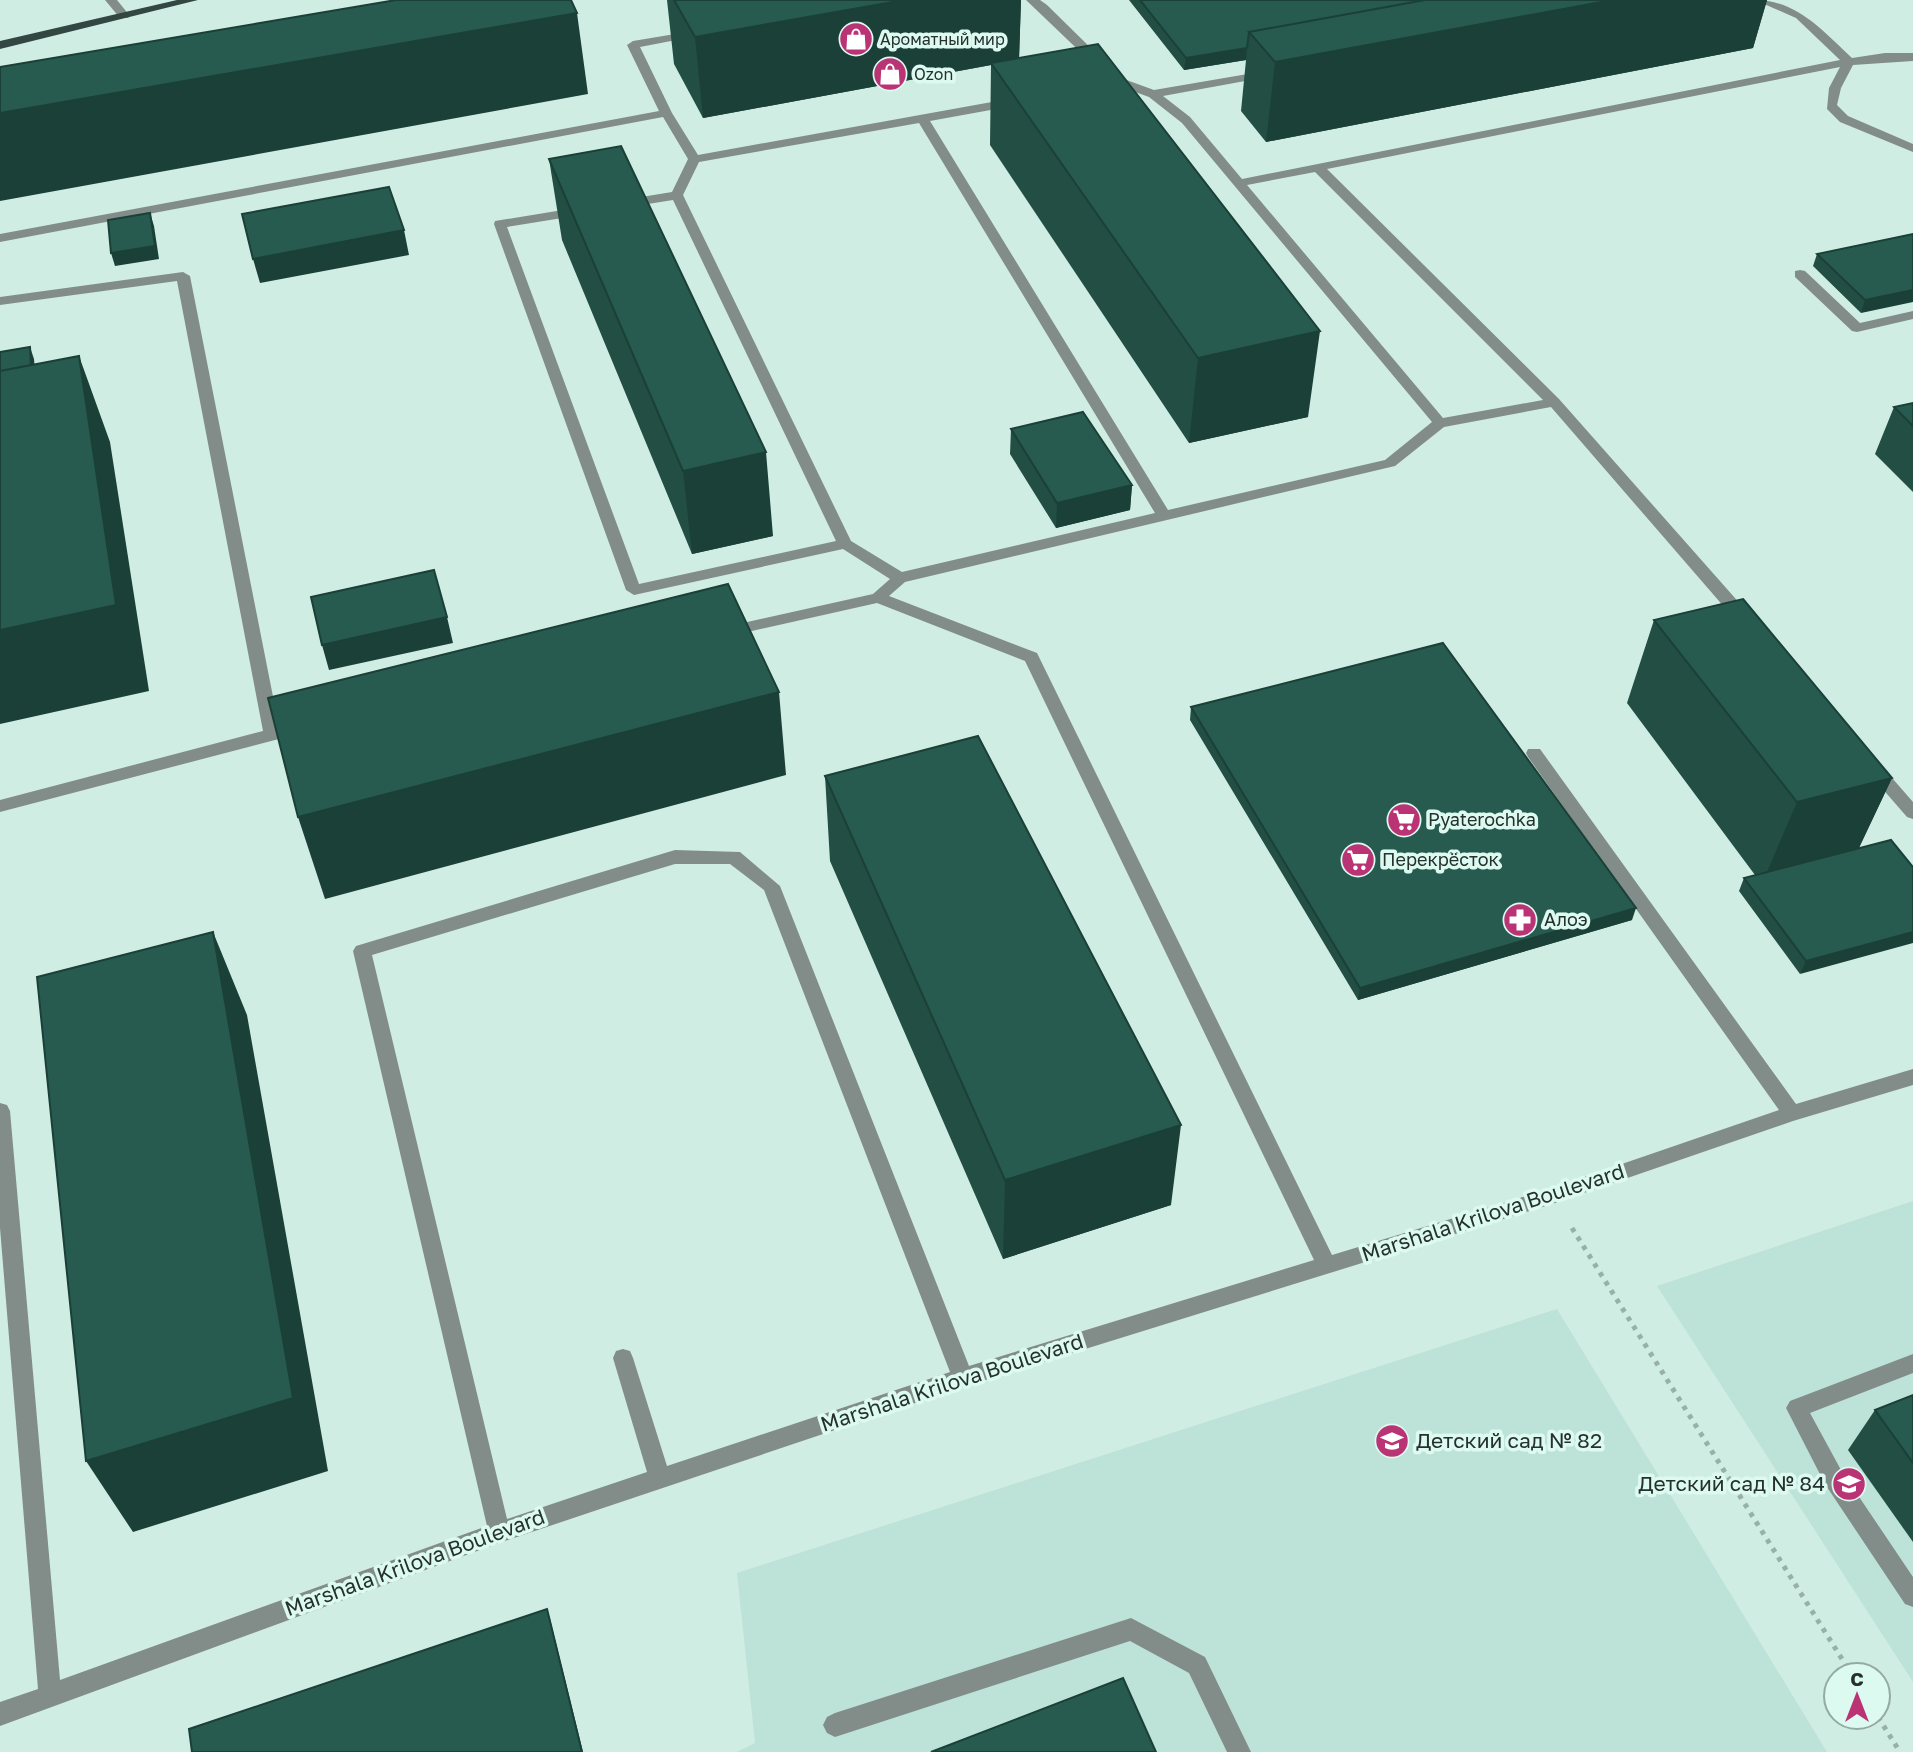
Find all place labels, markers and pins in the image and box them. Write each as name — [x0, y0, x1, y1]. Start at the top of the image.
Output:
shop icon: Ароматный мир — [837, 20, 875, 58]
place label: Ароматный мир — [880, 29, 1005, 49]
shop icon: Ozon — [871, 55, 909, 93]
place label: Ozon — [914, 64, 953, 84]
supermarket icon: Pyaterochka — [1385, 801, 1423, 839]
place label: Pyaterochka — [1428, 808, 1536, 830]
supermarket icon: Перекрёсток — [1339, 841, 1377, 879]
place label: Перекрёсток — [1382, 848, 1499, 870]
pharmacy icon: Алоэ — [1501, 901, 1539, 939]
place label: Алоэ — [1544, 908, 1588, 930]
school or university icon: Детский сад № 82 — [1373, 1422, 1411, 1460]
place label: Детский сад № 82 — [1416, 1427, 1602, 1453]
school or university icon: Детский сад № 84 — [1830, 1465, 1868, 1503]
place label: Детский сад № 84 — [1638, 1470, 1825, 1496]

